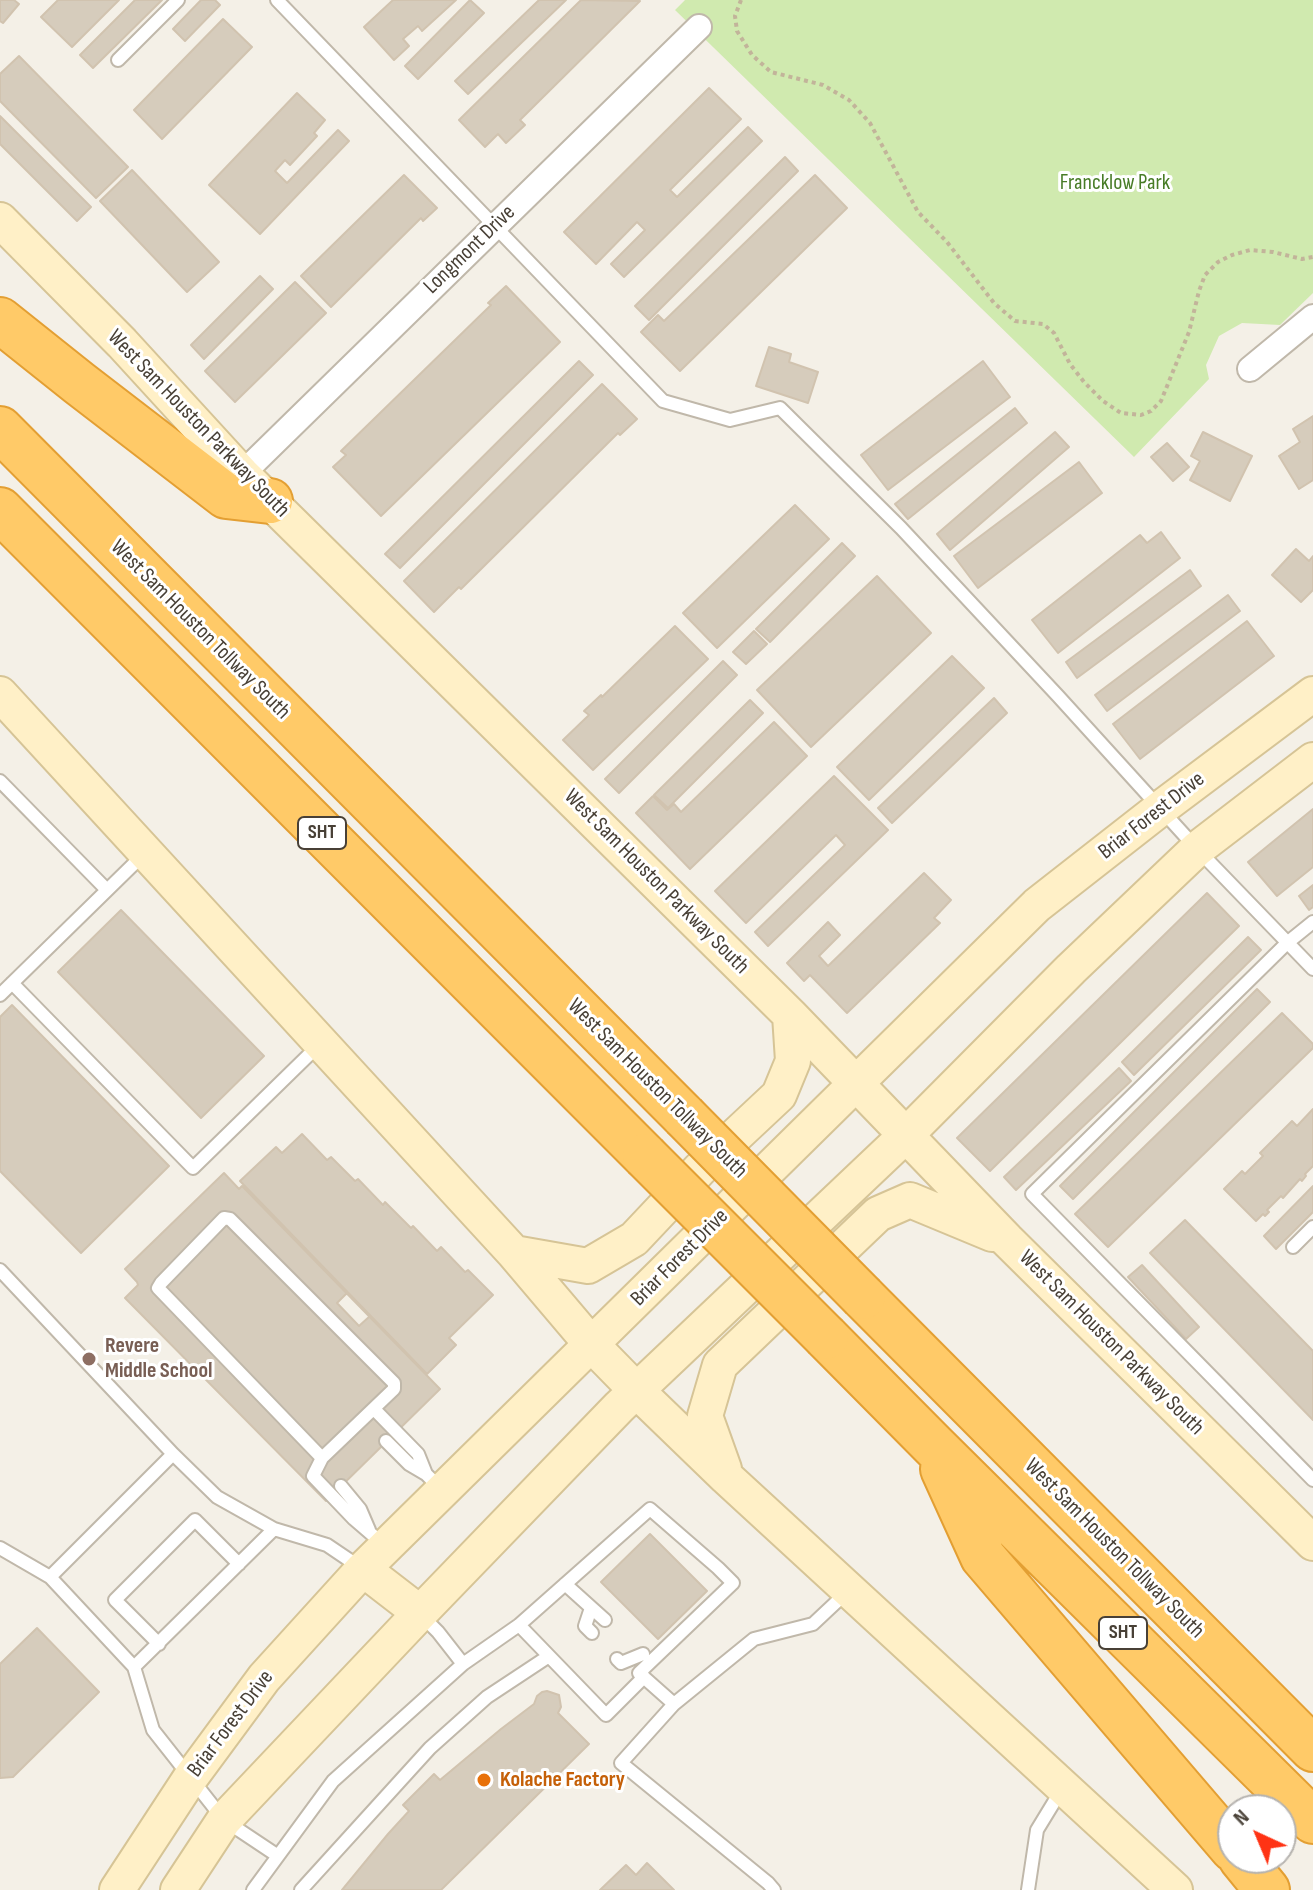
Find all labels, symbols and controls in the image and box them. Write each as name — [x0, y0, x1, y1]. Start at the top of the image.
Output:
park label: Francklow Park — [1060, 170, 1170, 196]
street label: Longmont Drive — [419, 200, 521, 300]
street label: West Sam Houston Parkway South — [101, 325, 295, 523]
street label: West Sam Houston Tollway South — [105, 535, 295, 725]
street label: Briar Forest Drive — [1094, 767, 1210, 865]
street label: West Sam Houston Parkway South — [558, 784, 754, 980]
road number: SHT — [298, 817, 346, 849]
street label: West Sam Houston Tollway South — [562, 994, 752, 1184]
street label: Briar Forest Drive — [626, 1204, 734, 1312]
street label: West Sam Houston Parkway South — [1013, 1245, 1209, 1441]
place label: Revere Middle School — [105, 1333, 212, 1384]
marker: Revere Middle School — [80, 1350, 98, 1368]
street label: West Sam Houston Tollway South — [1019, 1454, 1209, 1644]
road number: SHT — [1099, 1617, 1147, 1649]
street label: Briar Forest Drive — [182, 1665, 280, 1783]
place label: Kolache Factory — [500, 1767, 625, 1793]
marker: Kolache Factory — [475, 1771, 493, 1789]
north arrow — [1217, 1794, 1297, 1874]
text: N — [1228, 1804, 1255, 1832]

